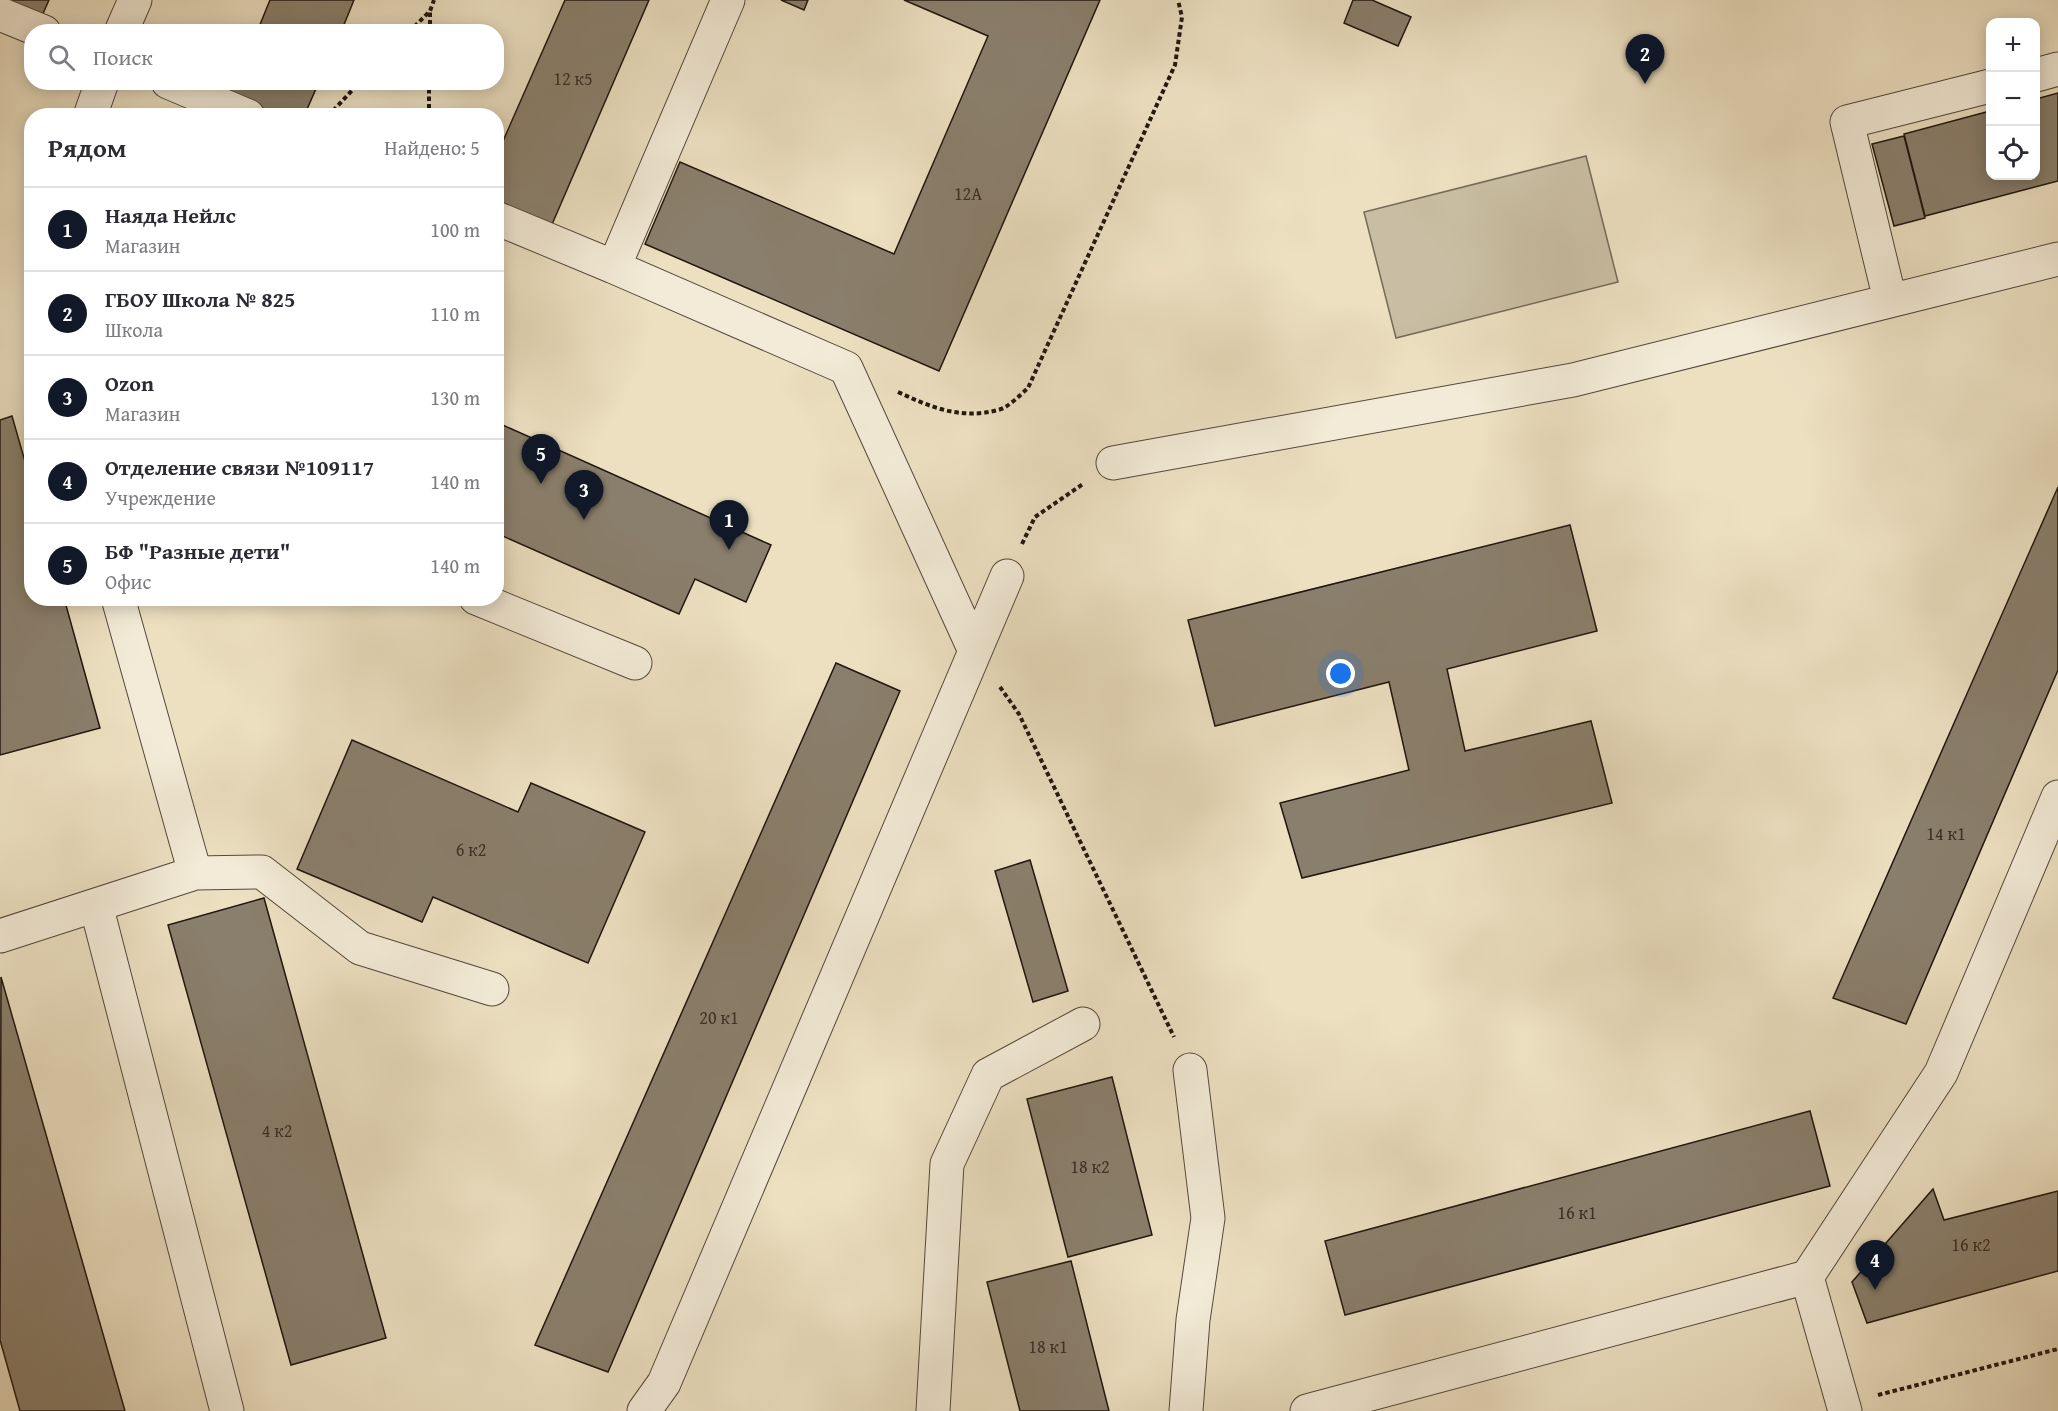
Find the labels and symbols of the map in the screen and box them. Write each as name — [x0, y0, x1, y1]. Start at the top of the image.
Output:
pin: 2 — [1626, 34, 1664, 84]
house number: 12 к5 — [553, 65, 593, 92]
house number: 12А — [954, 180, 982, 207]
pin: 5 — [522, 434, 560, 484]
pin: 3 — [564, 470, 604, 520]
pin: 1 — [710, 500, 748, 550]
your location — [1326, 659, 1355, 688]
house number: 14 к1 — [1926, 820, 1966, 847]
house number: 6 к2 — [456, 836, 486, 863]
house number: 20 к1 — [699, 1004, 739, 1031]
house number: 4 к2 — [262, 1117, 292, 1144]
house number: 18 к2 — [1070, 1153, 1110, 1180]
house number: 16 к1 — [1557, 1199, 1597, 1226]
house number: 16 к2 — [1951, 1231, 1991, 1258]
pin: 4 — [1856, 1240, 1894, 1290]
house number: 18 к1 — [1028, 1333, 1068, 1360]

